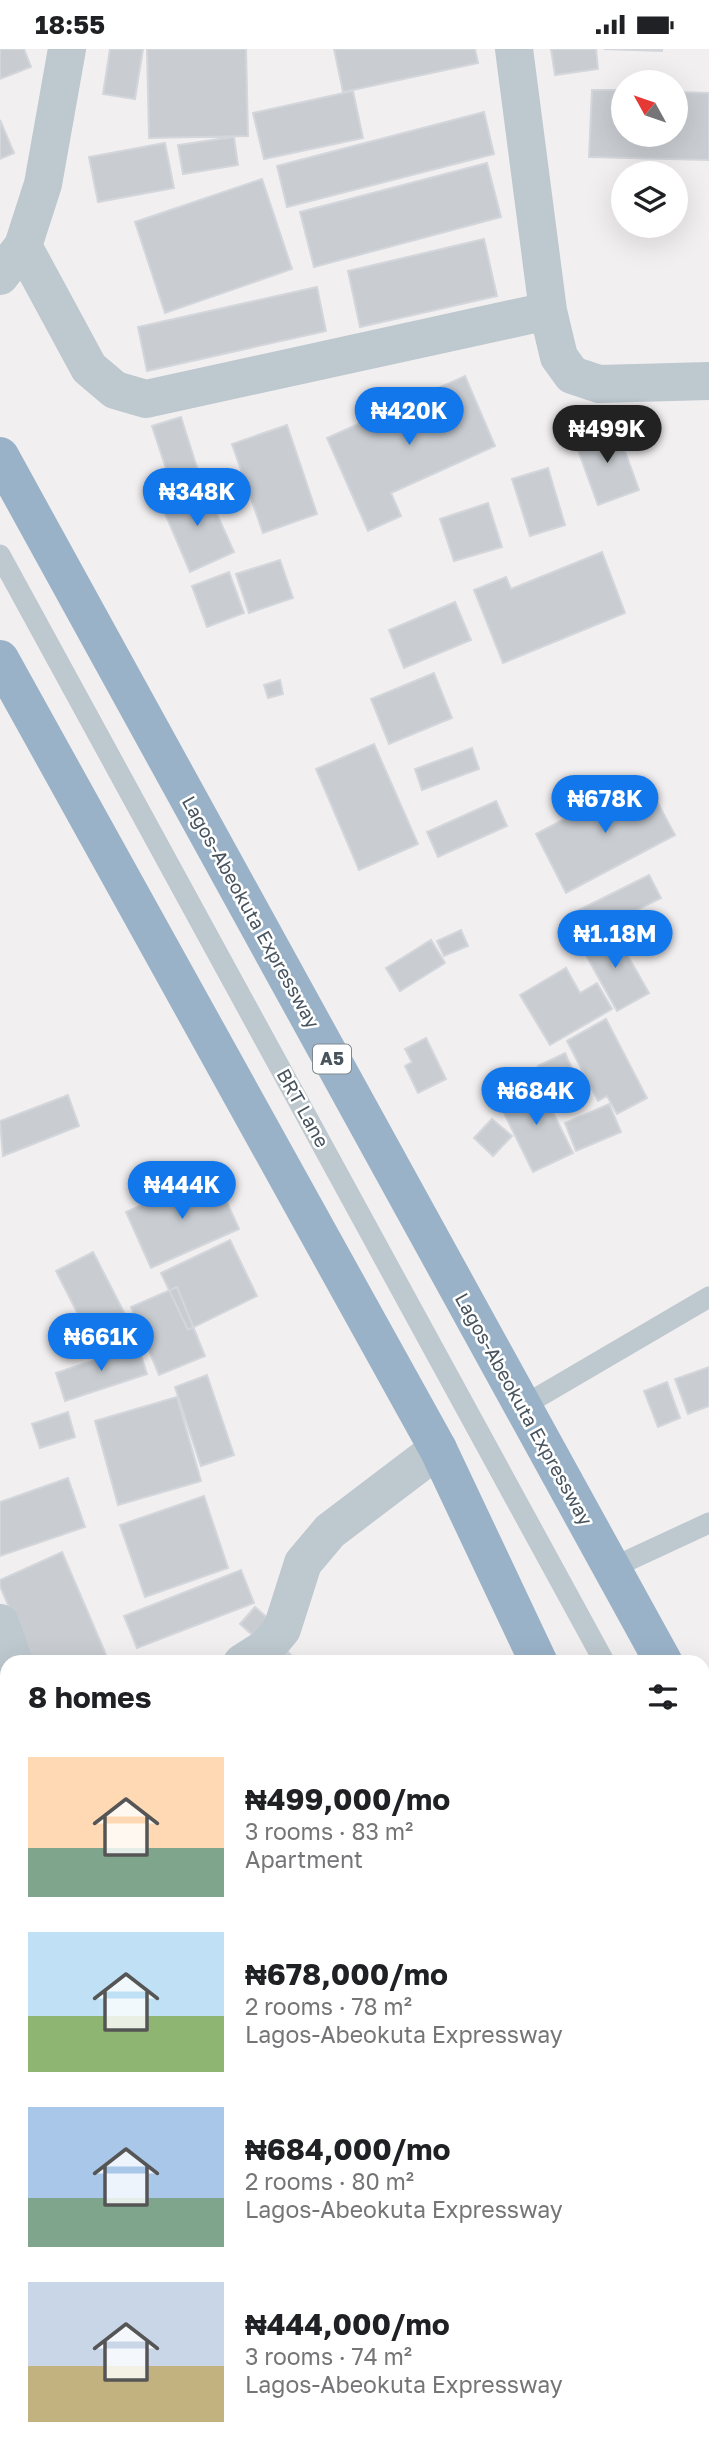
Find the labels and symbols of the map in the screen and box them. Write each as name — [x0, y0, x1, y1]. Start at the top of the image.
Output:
north arrow — [611, 70, 688, 147]
pin: ₦420K — [360, 387, 458, 447]
pin: ₦499K — [558, 405, 656, 465]
pin: ₦348K — [148, 469, 246, 528]
pin: ₦678K — [556, 775, 654, 835]
street label: Lagos-Abeokuta Expressway — [178, 791, 325, 1032]
pin: ₦1.18M — [558, 911, 672, 970]
road number: A5 — [313, 1044, 351, 1073]
street label: BRT Lane — [272, 1064, 334, 1151]
pin: ₦684K — [487, 1067, 585, 1127]
pin: ₦444K — [133, 1161, 231, 1221]
street label: Lagos-Abeokuta Expressway — [451, 1288, 598, 1529]
pin: ₦661K — [52, 1313, 150, 1373]

